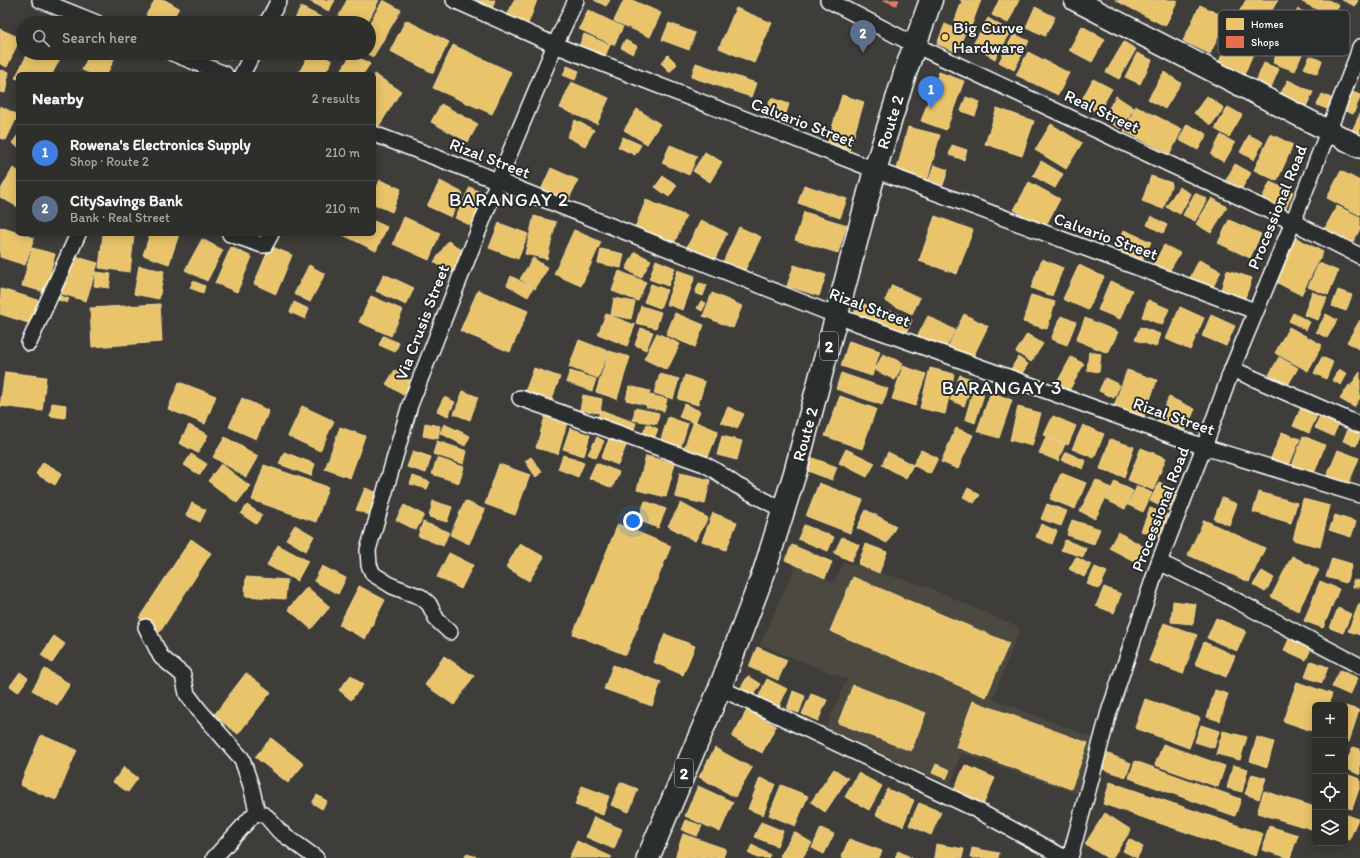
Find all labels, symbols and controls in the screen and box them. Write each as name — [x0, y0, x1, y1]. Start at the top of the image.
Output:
legend — [1218, 10, 1350, 56]
search box — [16, 16, 376, 60]
place label: Big Curve Hardware — [953, 17, 1024, 57]
text: Homes — [1251, 18, 1284, 31]
pin: 2 — [850, 20, 876, 53]
icon: search — [30, 27, 52, 49]
text: Search here — [62, 29, 137, 47]
marker: Big Curve Hardware — [940, 32, 950, 42]
text: Shops — [1251, 36, 1279, 49]
pin: 1 — [918, 76, 944, 109]
street label: Real Street — [1061, 85, 1143, 137]
text: Nearby — [32, 88, 84, 108]
text: 2 results — [312, 91, 360, 106]
street label: Route 2 — [872, 92, 908, 151]
street label: Calvario Street — [748, 93, 858, 151]
street label: Rizal Street — [447, 133, 534, 183]
text: Rowena's Electronics Supply — [70, 136, 251, 154]
street label: Processional Road — [1243, 141, 1311, 272]
text: 1 — [42, 145, 48, 160]
text: 210 m — [325, 145, 360, 160]
text: Shop · Route 2 — [70, 154, 149, 169]
district label: BARANGAY 2 — [449, 188, 569, 211]
text: CitySavings Bank — [70, 192, 183, 210]
text: 2 — [42, 201, 48, 216]
text: 210 m — [325, 201, 360, 216]
street label: Calvario Street — [1051, 208, 1161, 264]
text: Bank · Real Street — [70, 210, 170, 225]
street label: Via Crusis Street — [391, 261, 453, 383]
street label: Rizal Street — [827, 283, 914, 331]
road number: 2 — [820, 332, 838, 360]
district label: BARANGAY 3 — [942, 376, 1062, 399]
street label: Rizal Street — [1131, 393, 1218, 439]
street label: Route 2 — [788, 405, 822, 463]
street label: Processional Road — [1127, 443, 1193, 574]
your location — [623, 511, 643, 531]
map controls — [1312, 702, 1348, 846]
button: + — [1312, 702, 1348, 738]
button: − — [1312, 738, 1348, 774]
road number: 2 — [675, 759, 693, 787]
button: locate — [1312, 774, 1348, 810]
button: layers — [1312, 810, 1348, 846]

